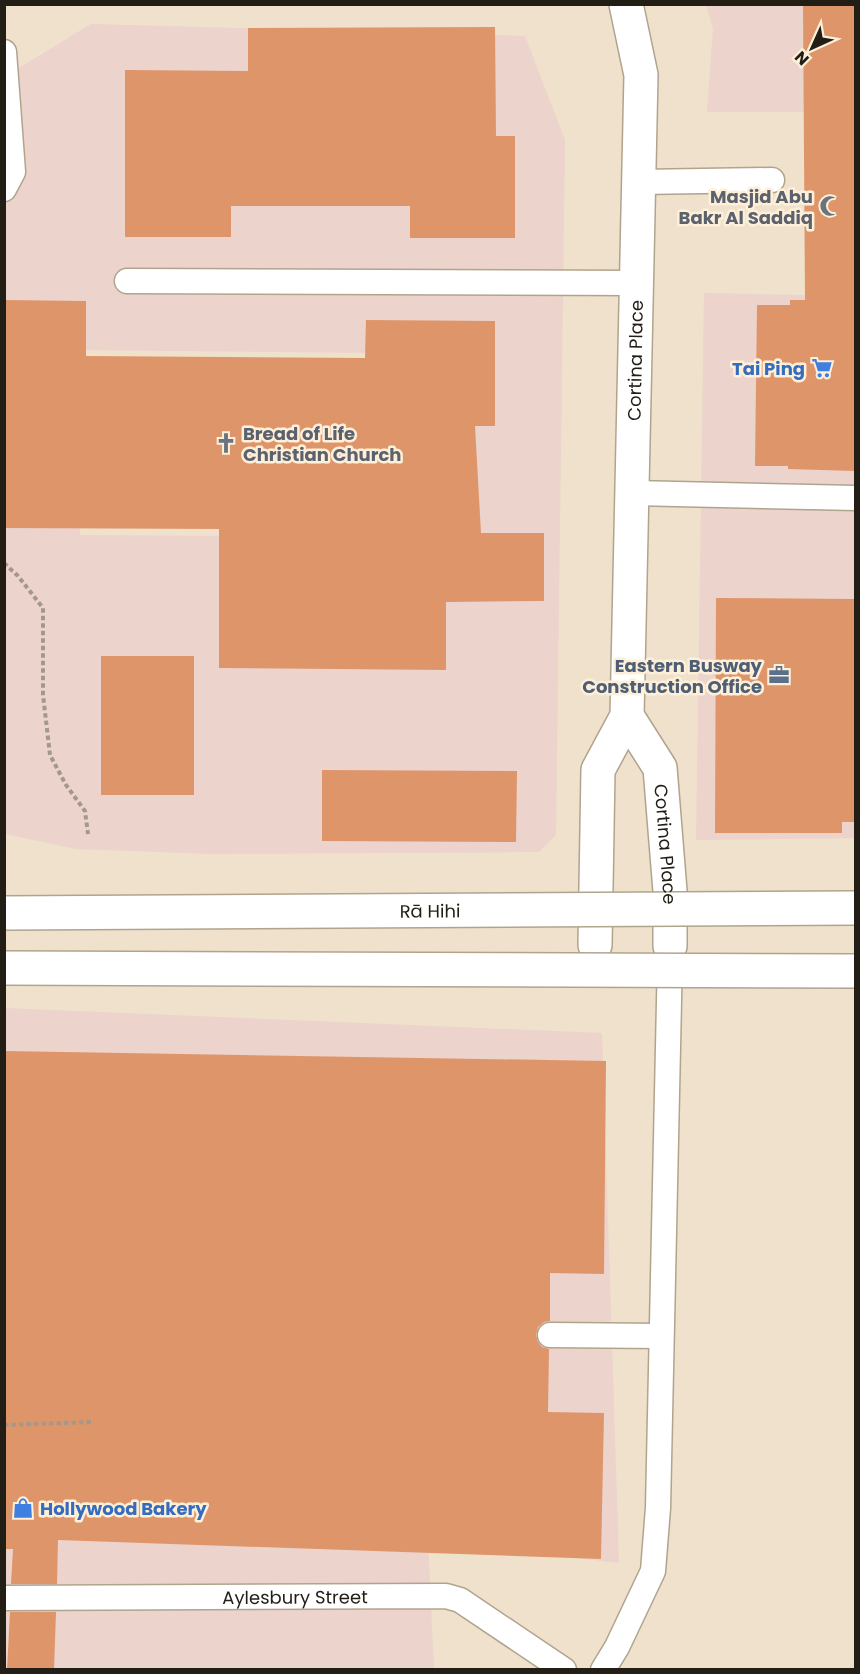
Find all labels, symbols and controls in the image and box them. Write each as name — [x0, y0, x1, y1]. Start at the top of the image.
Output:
north arrow — [782, 18, 842, 78]
text: N — [789, 46, 814, 71]
place label: Masjid Abu Bakr Al Saddiq — [679, 184, 813, 230]
mosque icon: Masjid Abu Bakr Al Saddiq — [818, 194, 842, 218]
street label: Cortina Place — [621, 300, 649, 421]
place label: Tai Ping — [732, 356, 805, 381]
supermarket icon: Tai Ping — [810, 356, 834, 380]
place label: Bread of Life Christian Church — [243, 421, 401, 467]
church icon: Bread of Life Christian Church — [214, 431, 238, 455]
place label: Eastern Busway Construction Office — [582, 653, 763, 699]
office icon: Eastern Busway Construction Office — [767, 663, 791, 687]
street label: Cortina Place — [649, 783, 683, 904]
street label: Rā Hihi — [400, 898, 460, 923]
shop icon: Hollywood Bakery — [11, 1496, 35, 1520]
place label: Hollywood Bakery — [40, 1496, 207, 1521]
street label: Aylesbury Street — [222, 1584, 368, 1610]

